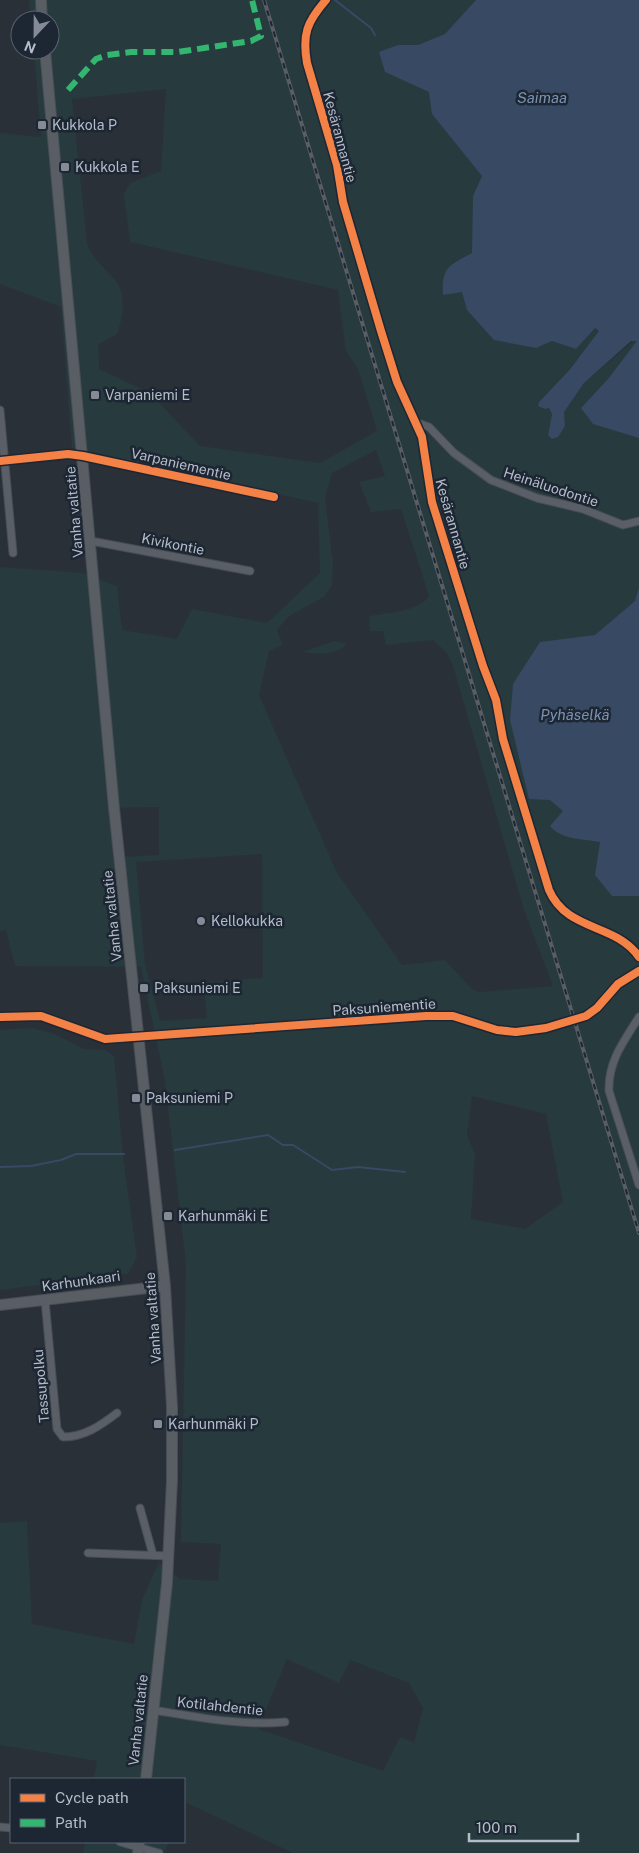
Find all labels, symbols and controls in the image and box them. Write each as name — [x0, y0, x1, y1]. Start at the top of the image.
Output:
north arrow — [10, 10, 60, 60]
text: N — [22, 38, 38, 57]
water label: Saimaa — [517, 89, 567, 106]
street label: Kesärannantie — [320, 90, 360, 184]
place label: Kukkola P — [52, 117, 117, 133]
marker: Kukkola P — [36, 119, 48, 131]
place label: Kukkola E — [75, 159, 140, 175]
marker: Kukkola E — [59, 161, 71, 173]
place label: Varpaniemi E — [105, 387, 190, 403]
marker: Varpaniemi E — [89, 389, 101, 401]
street label: Varpaniementie — [129, 445, 233, 483]
street label: Heinäluodontie — [502, 464, 601, 510]
street label: Vanha valtatie — [62, 466, 86, 558]
street label: Kesärannantie — [432, 477, 474, 571]
street label: Kivikontie — [140, 530, 206, 558]
water label: Pyhäselkä — [540, 706, 610, 723]
street label: Vanha valtatie — [99, 869, 125, 962]
place label: Kellokukka — [211, 913, 283, 929]
marker: Kellokukka — [195, 915, 207, 927]
place label: Paksuniemi E — [154, 980, 241, 996]
marker: Paksuniemi E — [138, 982, 150, 994]
street label: Paksuniementie — [332, 995, 436, 1019]
place label: Paksuniemi P — [146, 1090, 233, 1106]
marker: Paksuniemi P — [130, 1092, 142, 1104]
place label: Karhunmäki E — [178, 1208, 268, 1224]
marker: Karhunmäki E — [162, 1210, 174, 1222]
street label: Karhunkaari — [41, 1268, 121, 1294]
street label: Vanha valtatie — [142, 1272, 164, 1364]
street label: Tassupolku — [30, 1349, 52, 1423]
place label: Karhunmäki P — [168, 1416, 259, 1432]
marker: Karhunmäki P — [152, 1418, 164, 1430]
street label: Vanha valtatie — [125, 1673, 151, 1766]
street label: Kotilahdentie — [176, 1694, 264, 1718]
legend — [10, 1778, 185, 1843]
text: Cycle path — [55, 1789, 129, 1806]
scale bar — [469, 1810, 578, 1842]
text: Path — [55, 1814, 87, 1831]
text: 100 m — [476, 1819, 517, 1836]

